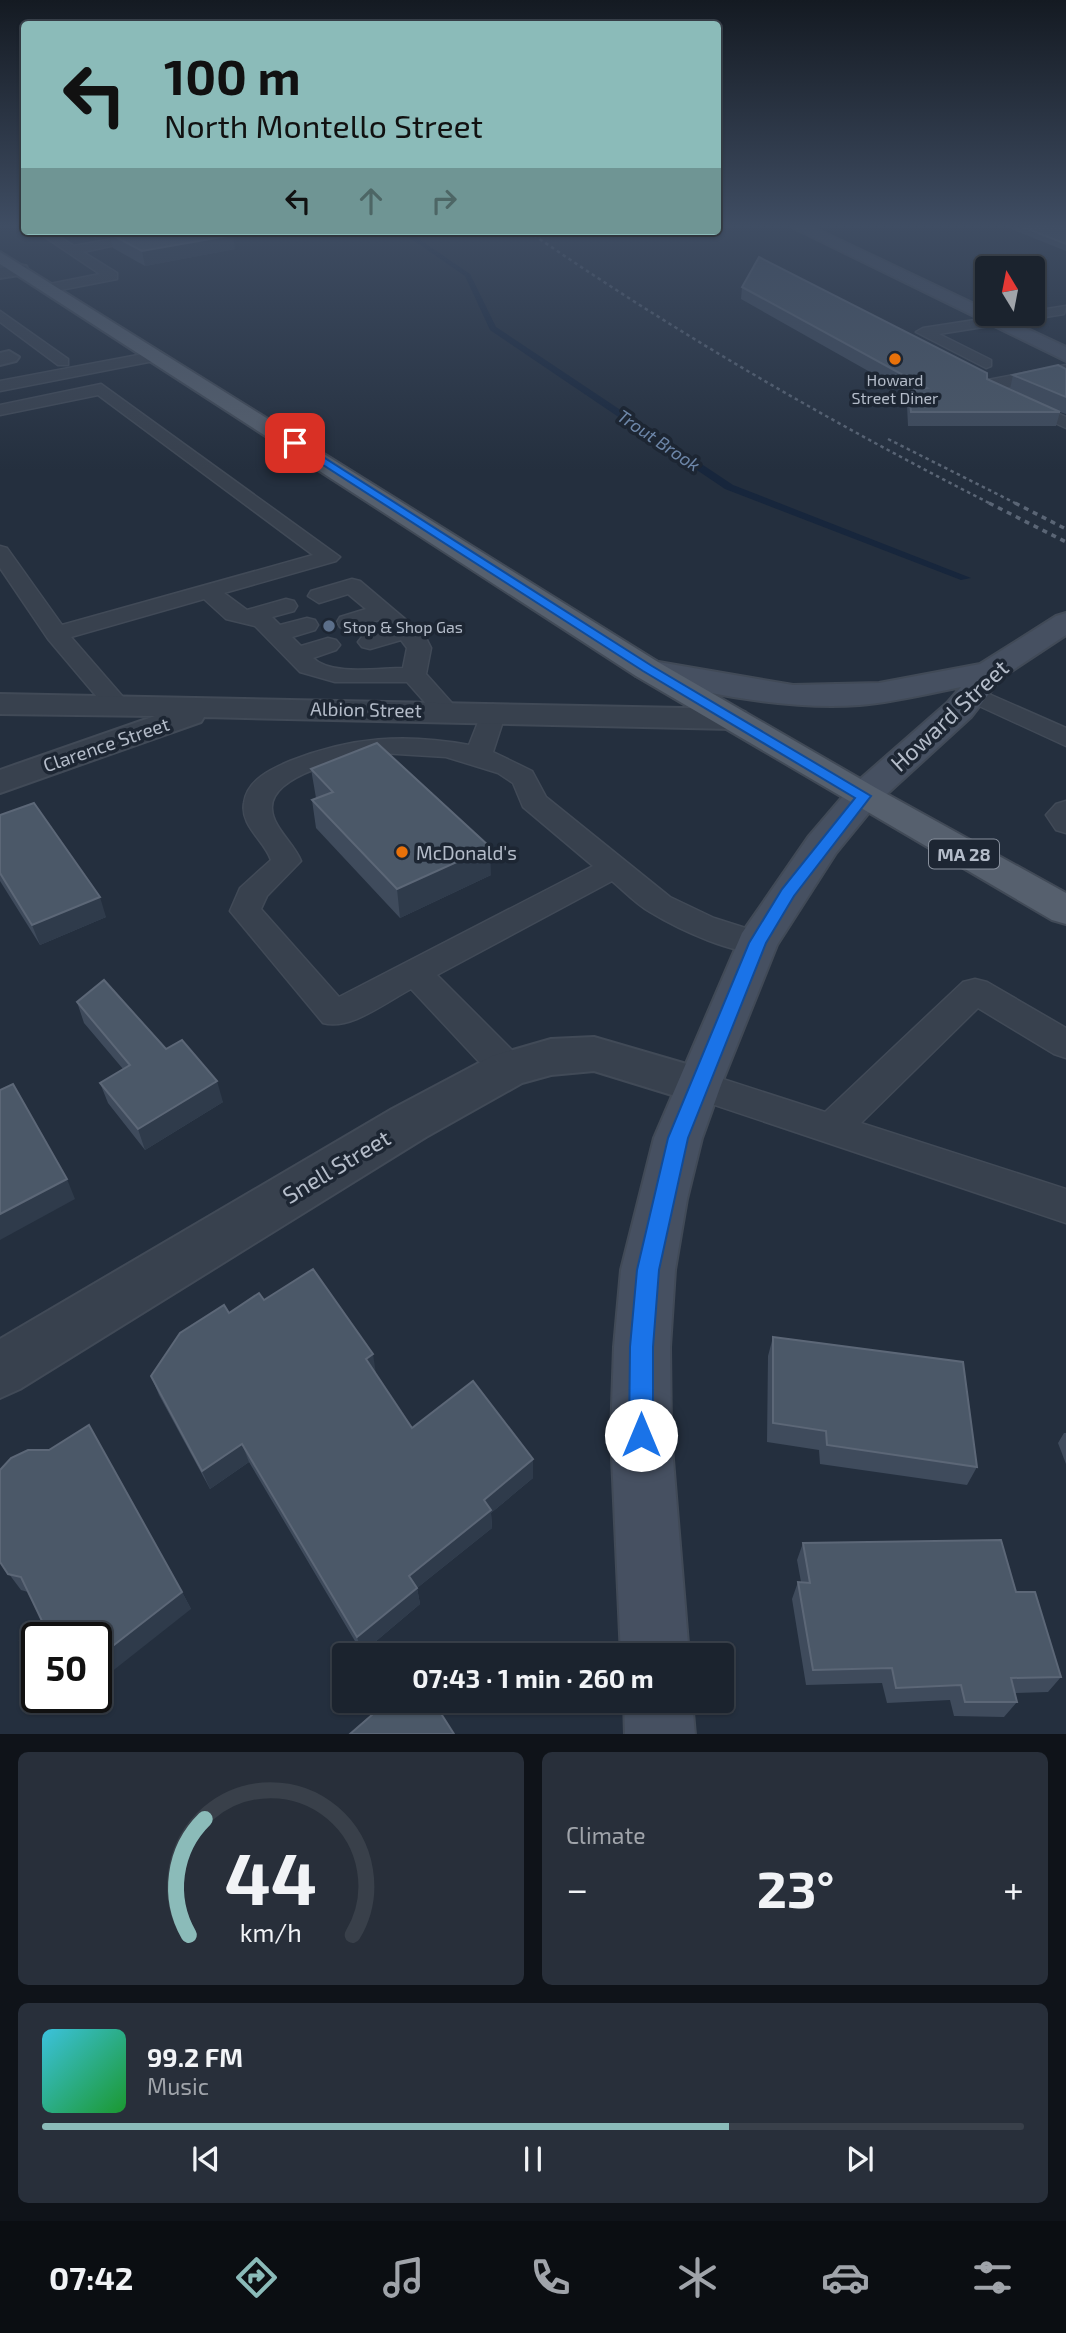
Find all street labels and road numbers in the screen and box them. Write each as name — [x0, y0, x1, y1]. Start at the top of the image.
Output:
street label: Howard Street — [884, 653, 1014, 777]
street label: Albion Street — [310, 697, 422, 721]
street label: Clarence Street — [40, 712, 172, 776]
road number: MA 28 — [929, 840, 999, 868]
street label: Snell Street — [277, 1123, 395, 1209]

